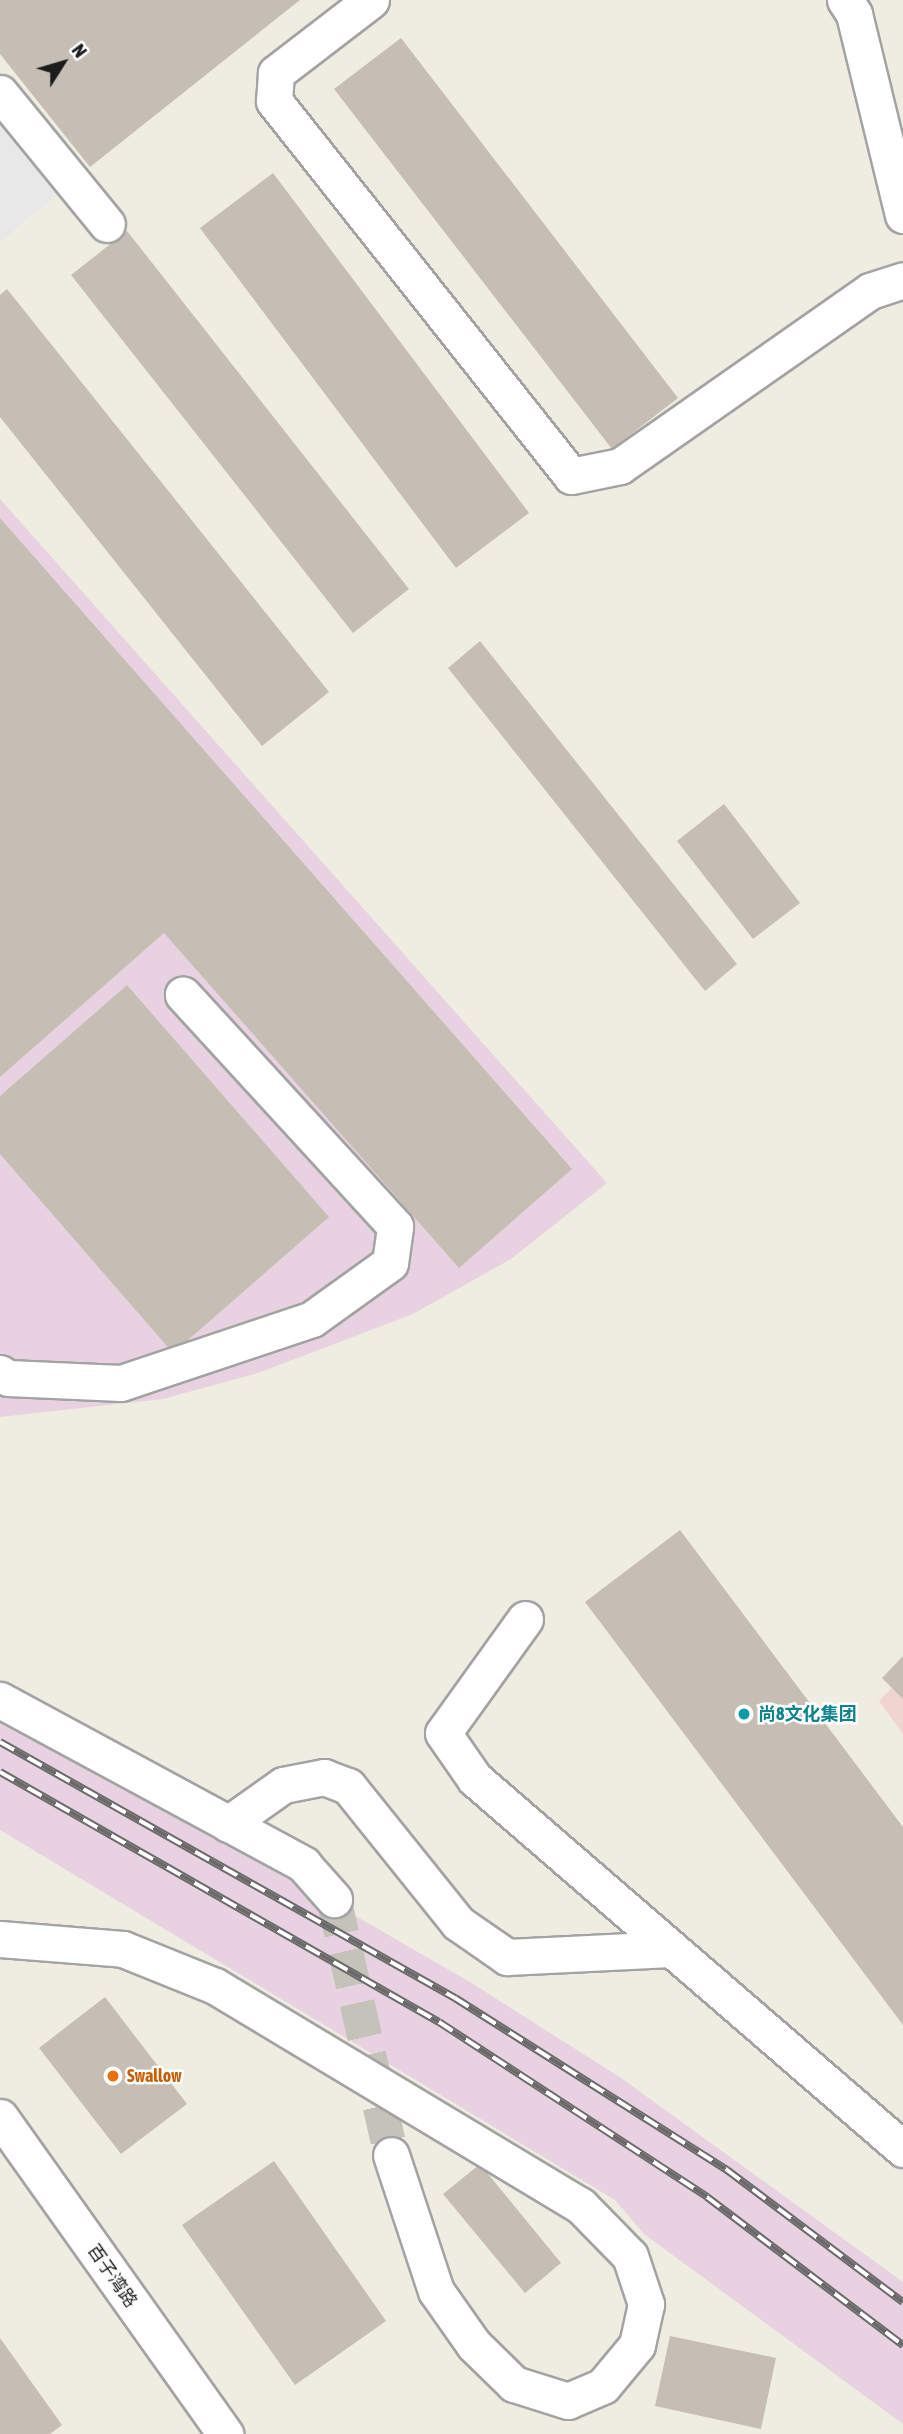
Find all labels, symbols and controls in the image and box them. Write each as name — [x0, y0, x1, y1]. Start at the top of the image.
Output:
north arrow — [28, 28, 98, 98]
text: N — [68, 39, 92, 61]
place label: 尚8文化集团 — [758, 1703, 856, 1725]
marker: 尚8文化集团 — [736, 1706, 752, 1722]
place label: Swallow — [127, 2065, 182, 2087]
marker: Swallow — [105, 2068, 121, 2084]
street label: 百子湾路 — [83, 2240, 141, 2312]

